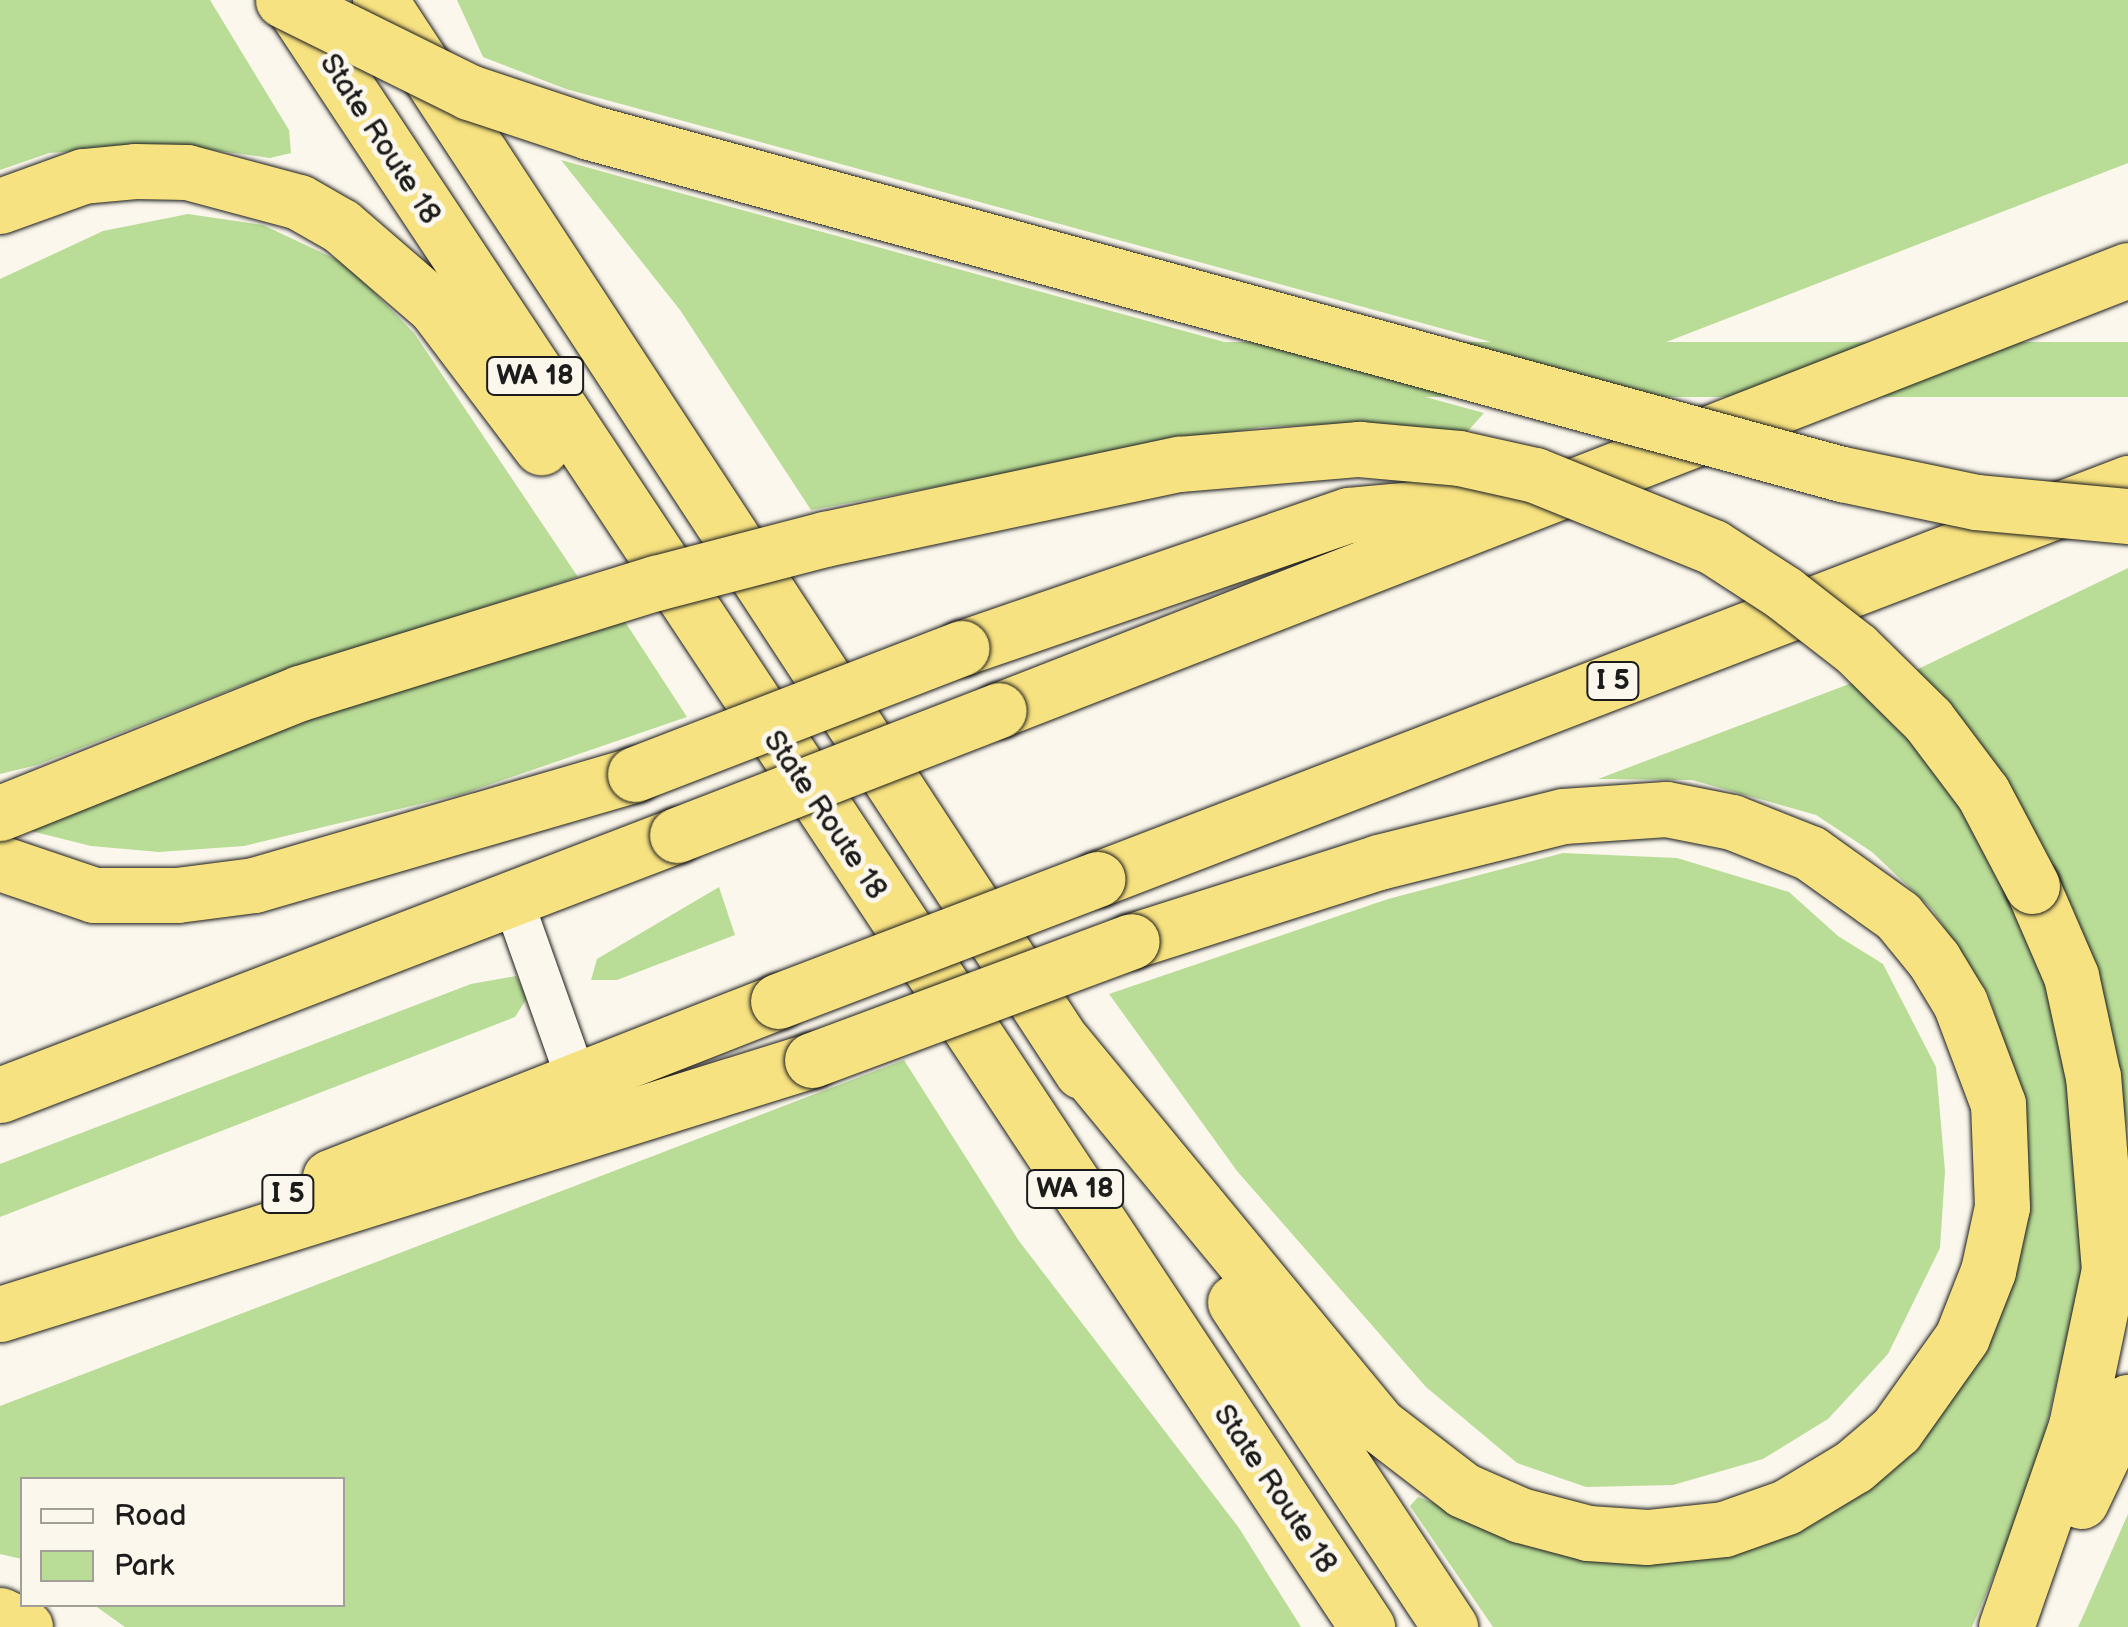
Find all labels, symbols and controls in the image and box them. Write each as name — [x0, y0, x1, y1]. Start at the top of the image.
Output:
street label: State Route 18 — [312, 47, 448, 231]
road number: WA 18 — [485, 353, 585, 399]
road number: I 5 — [1586, 658, 1640, 704]
street label: State Route 18 — [755, 724, 895, 906]
road number: WA 18 — [1025, 1166, 1125, 1212]
road number: I 5 — [260, 1171, 316, 1217]
street label: State Route 18 — [1205, 1398, 1345, 1580]
legend — [20, 1477, 345, 1607]
text: Road — [114, 1498, 187, 1534]
text: Park — [114, 1548, 174, 1584]

